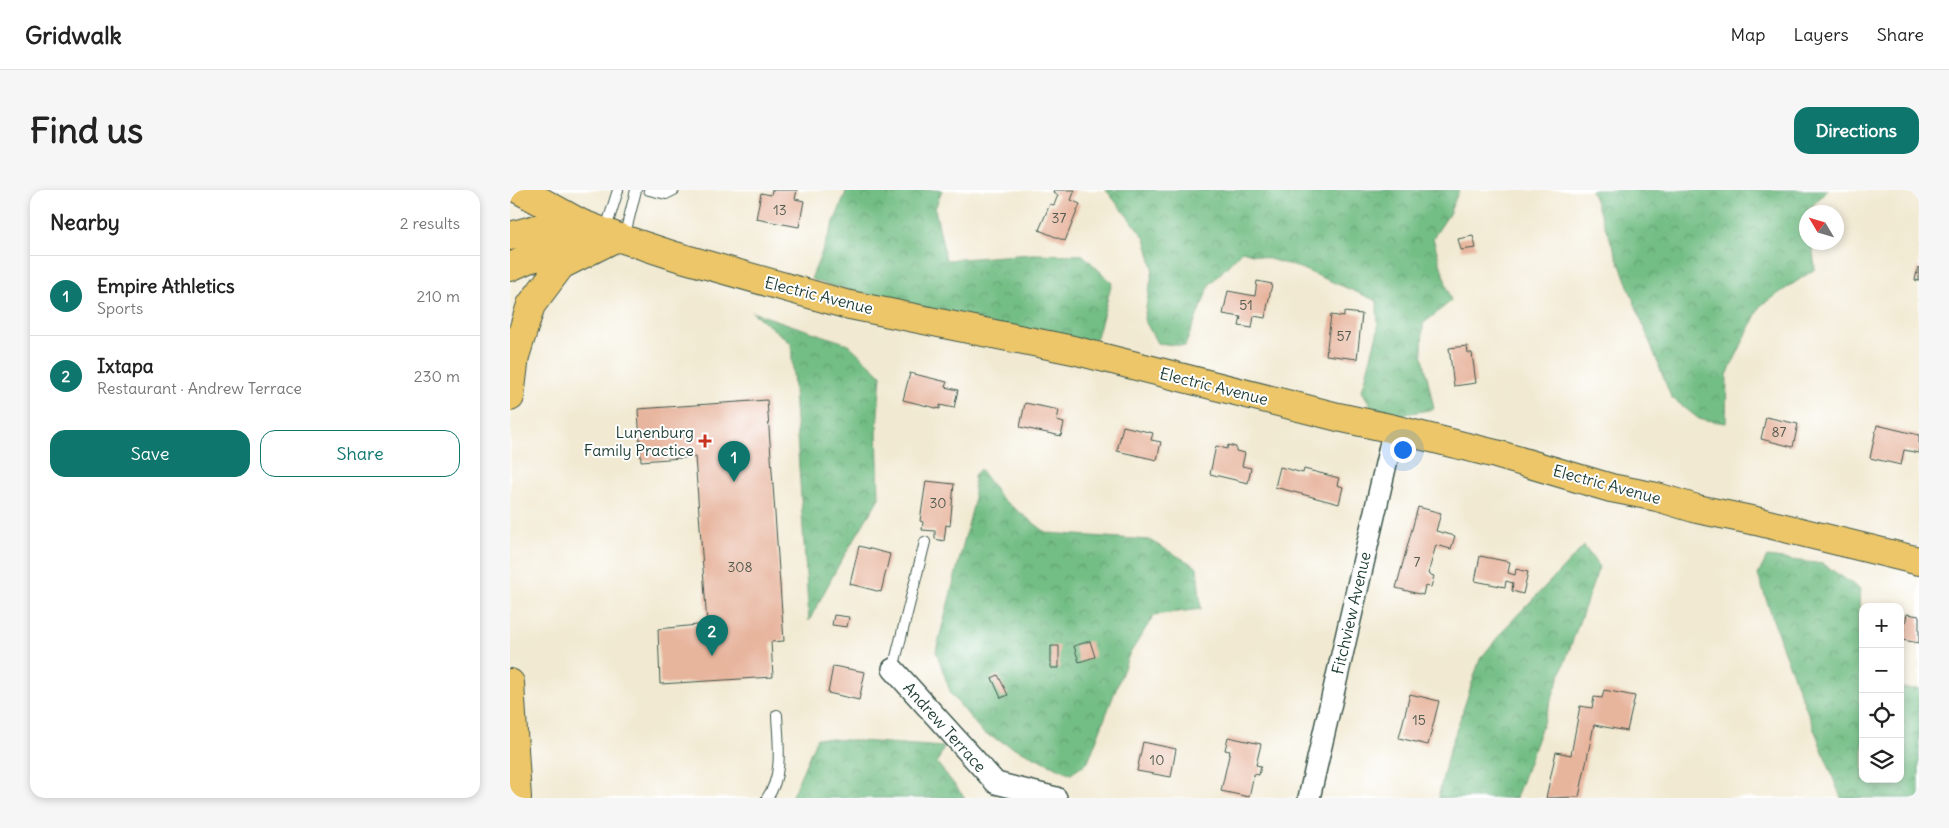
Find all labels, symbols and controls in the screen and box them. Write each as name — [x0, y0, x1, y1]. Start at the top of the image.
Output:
text: Gridwalk — [25, 20, 122, 50]
text: Map — [1730, 23, 1765, 46]
text: Layers — [1793, 23, 1849, 46]
text: Share — [1877, 23, 1924, 46]
button: Directions — [1794, 107, 1919, 154]
text: Find us — [30, 108, 143, 152]
house number: 13 — [773, 201, 787, 219]
north arrow — [1799, 205, 1844, 250]
text: Nearby — [50, 209, 120, 236]
house number: 37 — [1052, 209, 1067, 227]
text: 2 results — [400, 213, 460, 233]
street label: Electric Avenue — [763, 272, 875, 318]
text: Empire Athletics — [97, 274, 235, 298]
text: 1 — [63, 286, 69, 306]
text: 210 m — [417, 286, 460, 306]
house number: 51 — [1239, 296, 1253, 314]
text: Sports — [97, 298, 143, 318]
house number: 57 — [1337, 327, 1352, 345]
text: Ixtapa — [97, 354, 154, 378]
street label: Electric Avenue — [1158, 363, 1270, 409]
text: 2 — [62, 366, 70, 386]
text: 230 m — [414, 366, 460, 386]
text: Restaurant · Andrew Terrace — [97, 378, 302, 398]
place label: Lunenburg Family Practice — [584, 422, 694, 460]
house number: 87 — [1772, 423, 1787, 441]
button: Save — [50, 430, 250, 477]
button: Share — [260, 430, 460, 477]
marker: Lunenburg Family Practice — [698, 434, 712, 448]
your location — [1390, 437, 1416, 463]
pin: 1 — [718, 441, 750, 482]
street label: Electric Avenue — [1551, 460, 1663, 508]
house number: 30 — [929, 494, 947, 512]
street label: Fitchview Avenue — [1327, 550, 1375, 676]
house number: 7 — [1414, 553, 1421, 571]
house number: 308 — [727, 558, 753, 576]
map controls — [1859, 603, 1904, 783]
button: + — [1859, 603, 1904, 648]
pin: 2 — [696, 615, 728, 656]
button: − — [1859, 648, 1904, 693]
street label: Andrew Terrace — [899, 678, 991, 776]
button: locate — [1859, 693, 1904, 738]
house number: 15 — [1412, 711, 1426, 729]
button: layers — [1859, 738, 1904, 783]
house number: 10 — [1150, 751, 1164, 769]

